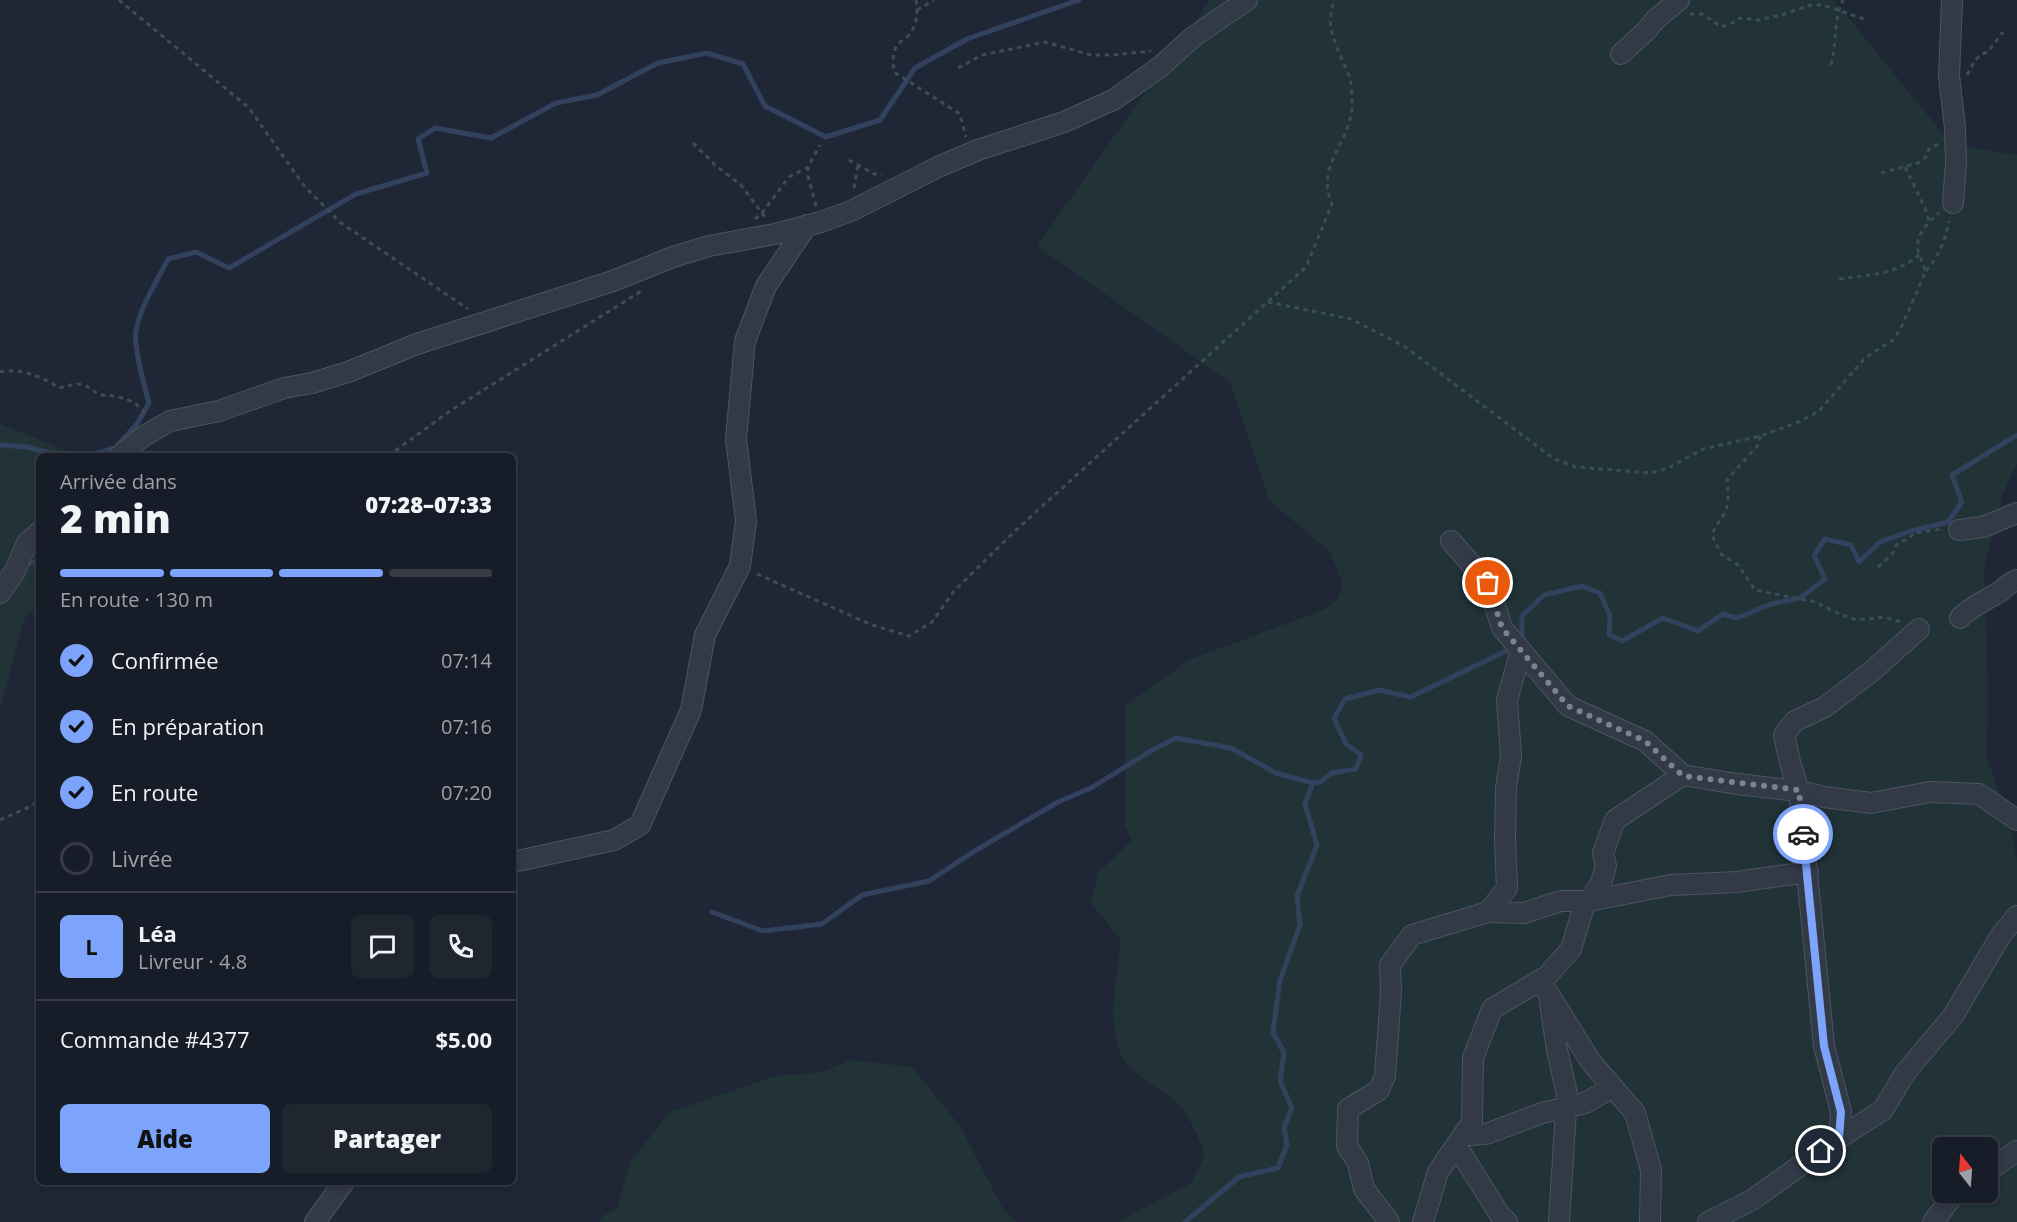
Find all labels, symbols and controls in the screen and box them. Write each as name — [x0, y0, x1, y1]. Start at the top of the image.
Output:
text: Arrivée dans — [60, 468, 177, 495]
text: 07:28–07:33 — [365, 489, 492, 519]
text: 2 min — [60, 491, 171, 544]
pin — [1462, 557, 1513, 608]
icon: bag — [1471, 566, 1504, 599]
text: En route · 130 m — [60, 586, 213, 613]
icon: check — [60, 644, 93, 677]
text: Confirmée — [111, 645, 219, 675]
text: 07:14 — [441, 647, 492, 674]
icon: check — [60, 710, 93, 743]
text: En préparation — [111, 711, 264, 741]
text: 07:16 — [441, 713, 492, 740]
icon: check — [60, 776, 93, 809]
text: En route — [111, 777, 198, 807]
text: 07:20 — [441, 779, 492, 806]
courier — [1773, 804, 1833, 864]
icon: car — [1787, 818, 1820, 851]
text: Livrée — [111, 843, 173, 873]
button: chat — [351, 915, 414, 978]
button: phone — [429, 915, 492, 978]
text: Léa — [138, 918, 177, 948]
text: L — [85, 931, 98, 961]
text: Livreur · 4.8 — [138, 948, 247, 975]
text: Commande #4377 — [60, 1024, 250, 1054]
text: $5.00 — [435, 1024, 492, 1054]
button: Aide — [60, 1104, 270, 1173]
button: Partager — [282, 1104, 492, 1173]
pin — [1795, 1125, 1846, 1176]
icon: home — [1804, 1134, 1837, 1167]
north arrow — [1932, 1137, 1998, 1203]
map controls — [1932, 1137, 1998, 1203]

